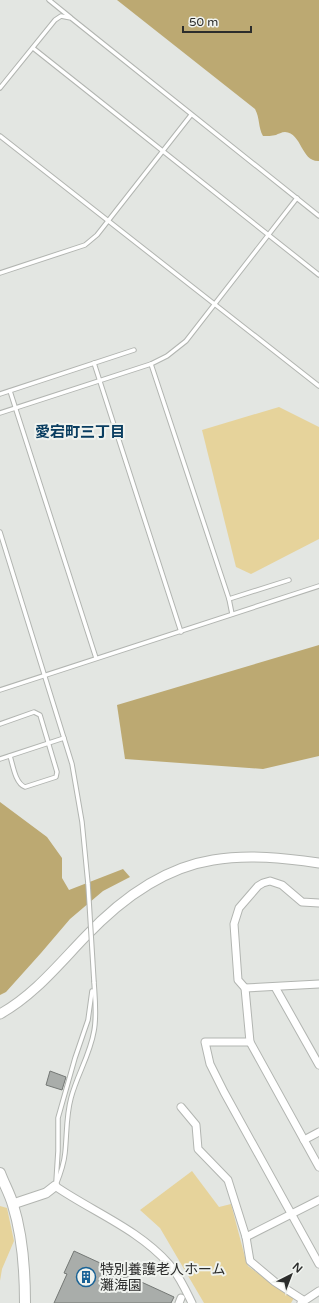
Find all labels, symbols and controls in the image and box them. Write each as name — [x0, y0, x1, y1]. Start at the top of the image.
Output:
scale bar — [183, 8, 251, 34]
text: 50 m — [189, 15, 218, 29]
district label: 愛宕町三丁目 — [35, 423, 125, 441]
north arrow — [271, 1255, 311, 1295]
text: N — [290, 1260, 305, 1276]
place label: 特別養護老人ホーム 灘海園 — [100, 1261, 226, 1294]
building icon: 特別養護老人ホーム 灘海園 — [75, 1266, 97, 1288]

